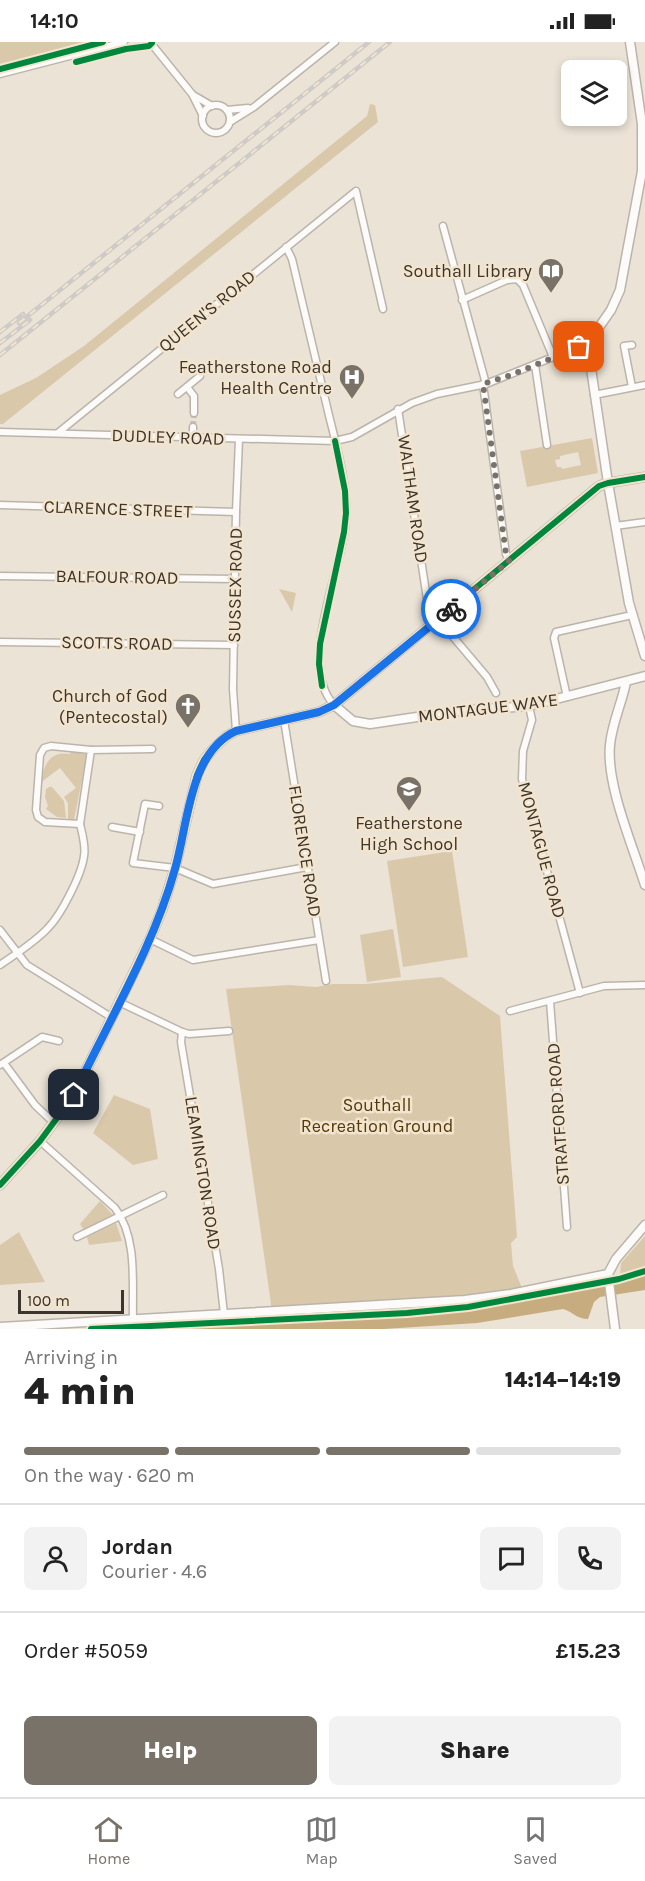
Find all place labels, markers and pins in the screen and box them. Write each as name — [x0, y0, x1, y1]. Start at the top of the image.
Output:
library icon: Southall Library — [536, 256, 566, 294]
place label: Southall Library — [403, 260, 533, 282]
pin — [553, 321, 604, 372]
place label: Featherstone Road Health Centre — [179, 356, 332, 399]
hospital icon: Featherstone Road Health Centre — [337, 362, 367, 400]
place label: Church of God (Pentecostal) — [52, 685, 168, 728]
church icon: Church of God (Pentecostal) — [173, 691, 203, 729]
school or university icon: Featherstone High School — [394, 774, 424, 812]
place label: Featherstone High School — [355, 812, 463, 855]
pin — [48, 1069, 99, 1120]

